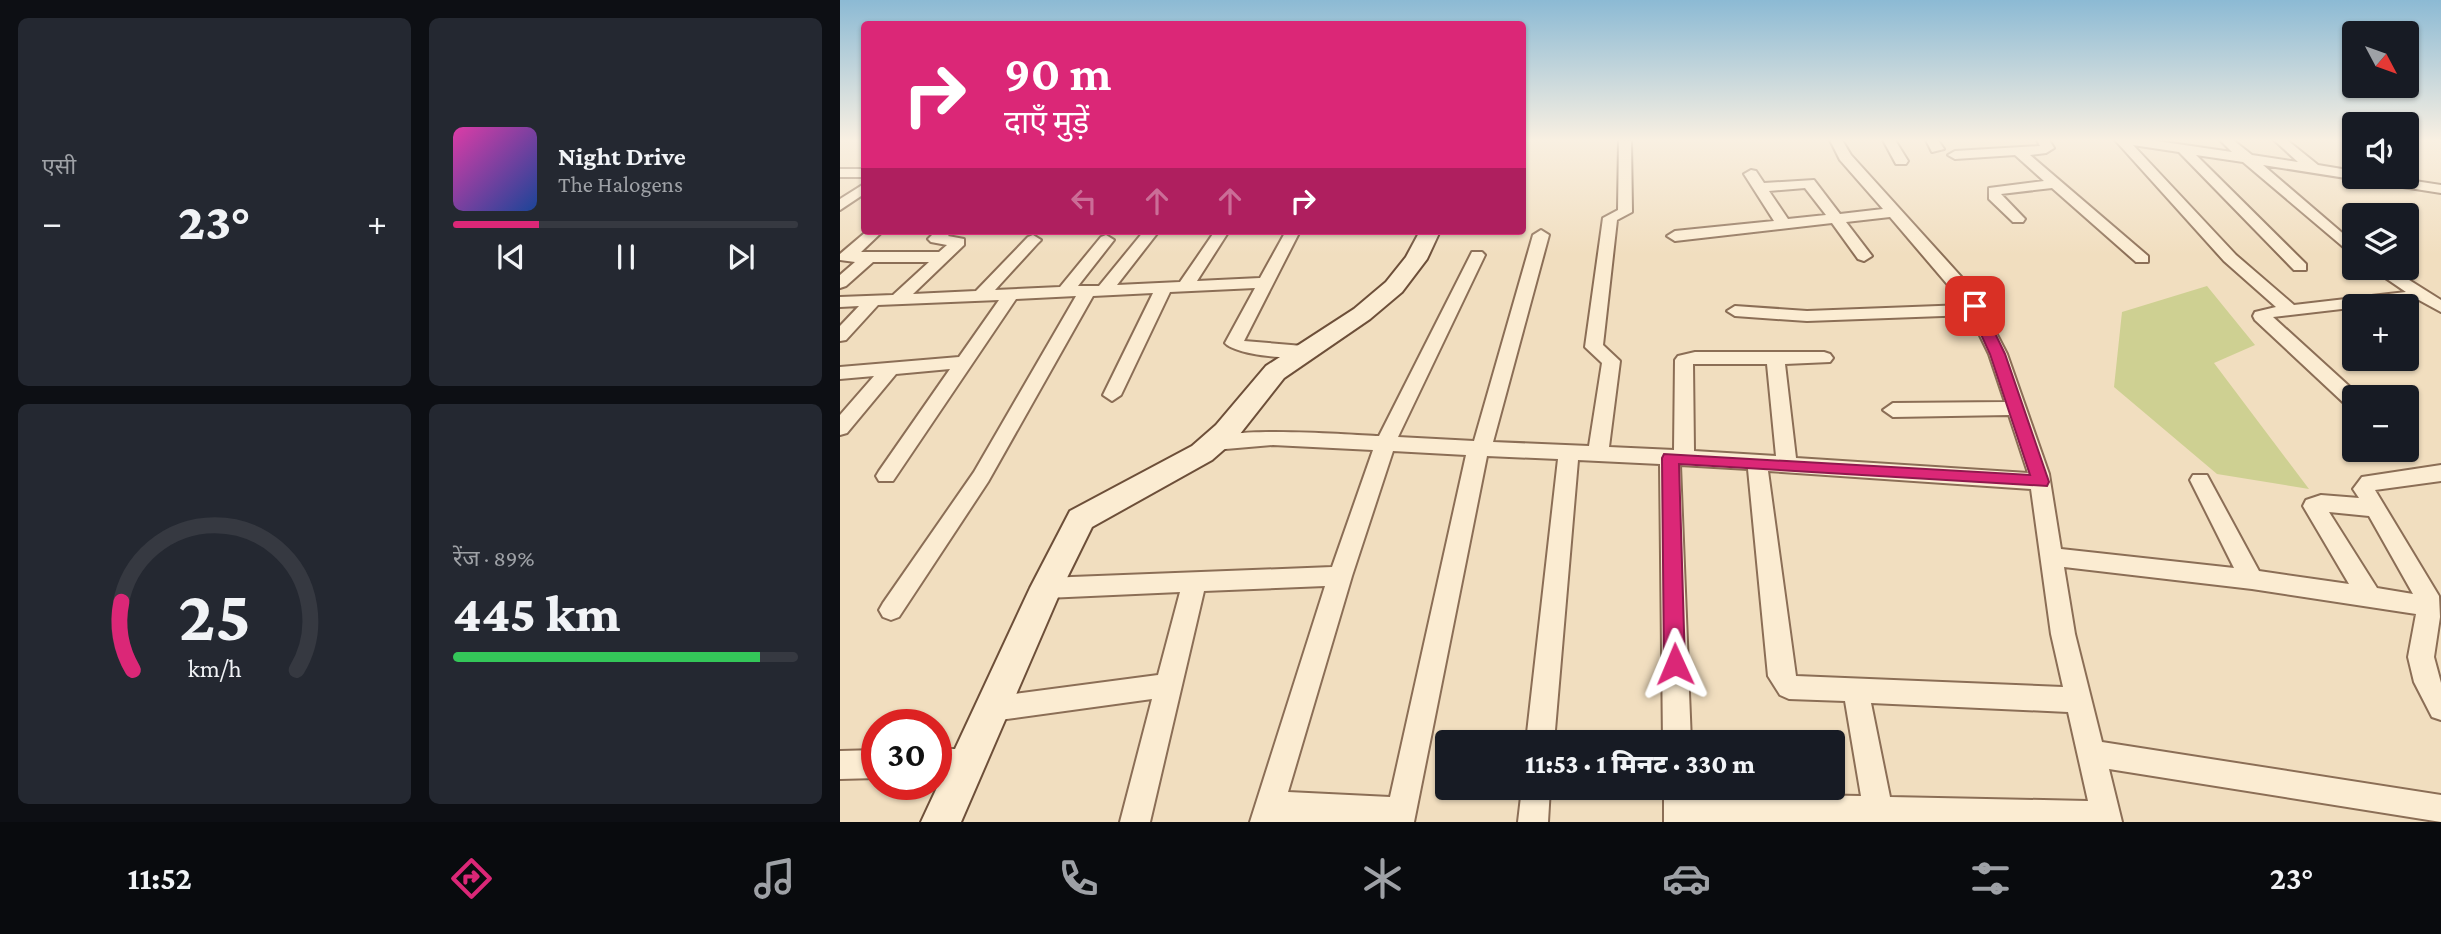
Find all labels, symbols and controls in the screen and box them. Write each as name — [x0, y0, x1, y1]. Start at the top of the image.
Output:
north arrow — [2342, 21, 2418, 98]
map controls — [2342, 21, 2419, 462]
text: 90 m — [1004, 46, 1111, 101]
icon: right — [889, 49, 980, 140]
text: दाएँ मुड़ें — [1004, 104, 1089, 140]
button: sound — [2342, 112, 2419, 189]
text: Night Drive — [558, 142, 686, 171]
text: एसी — [42, 153, 76, 179]
text: The Halogens — [558, 171, 683, 197]
icon: left — [1065, 182, 1103, 220]
icon: ahead — [1138, 182, 1176, 220]
icon: ahead — [1211, 182, 1249, 220]
icon: right — [1284, 182, 1322, 220]
text: 23° — [178, 192, 251, 250]
text: − — [42, 201, 62, 243]
text: + — [367, 201, 387, 243]
button: layers — [2342, 203, 2419, 280]
icon: previous — [492, 238, 530, 276]
icon: pause — [607, 238, 645, 276]
icon: next — [722, 238, 760, 276]
pin — [1945, 276, 2005, 336]
icon: arrive — [1956, 287, 1994, 325]
button: + — [2342, 294, 2419, 371]
button: − — [2342, 385, 2419, 462]
text: रेंज · 89% — [453, 545, 534, 571]
text: 25 — [178, 575, 251, 656]
text: 445 km — [453, 584, 620, 642]
position arrow — [1638, 627, 1712, 701]
text: km/h — [188, 655, 241, 682]
speed limit sign: 30 — [861, 709, 952, 800]
text: 11:53 · 1 मिनट · 330 m — [1525, 750, 1755, 779]
icon: directions — [447, 854, 496, 903]
icon: music — [750, 854, 799, 903]
icon: phone — [1054, 854, 1103, 903]
icon: climate — [1358, 854, 1407, 903]
icon: car — [1662, 854, 1711, 903]
icon: filters — [1966, 854, 2015, 903]
text: 11:52 — [127, 860, 192, 896]
text: 23° — [2270, 860, 2314, 896]

